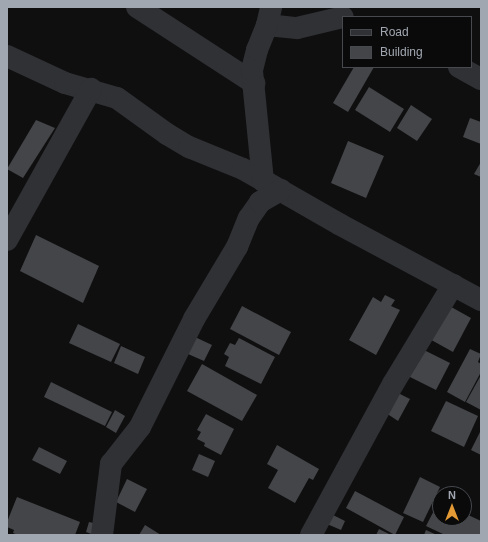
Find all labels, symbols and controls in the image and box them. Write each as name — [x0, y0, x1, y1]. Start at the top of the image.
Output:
legend — [342, 16, 472, 68]
text: Road — [380, 25, 409, 39]
text: Building — [380, 45, 423, 59]
north arrow — [432, 486, 472, 526]
text: N — [448, 489, 456, 501]

